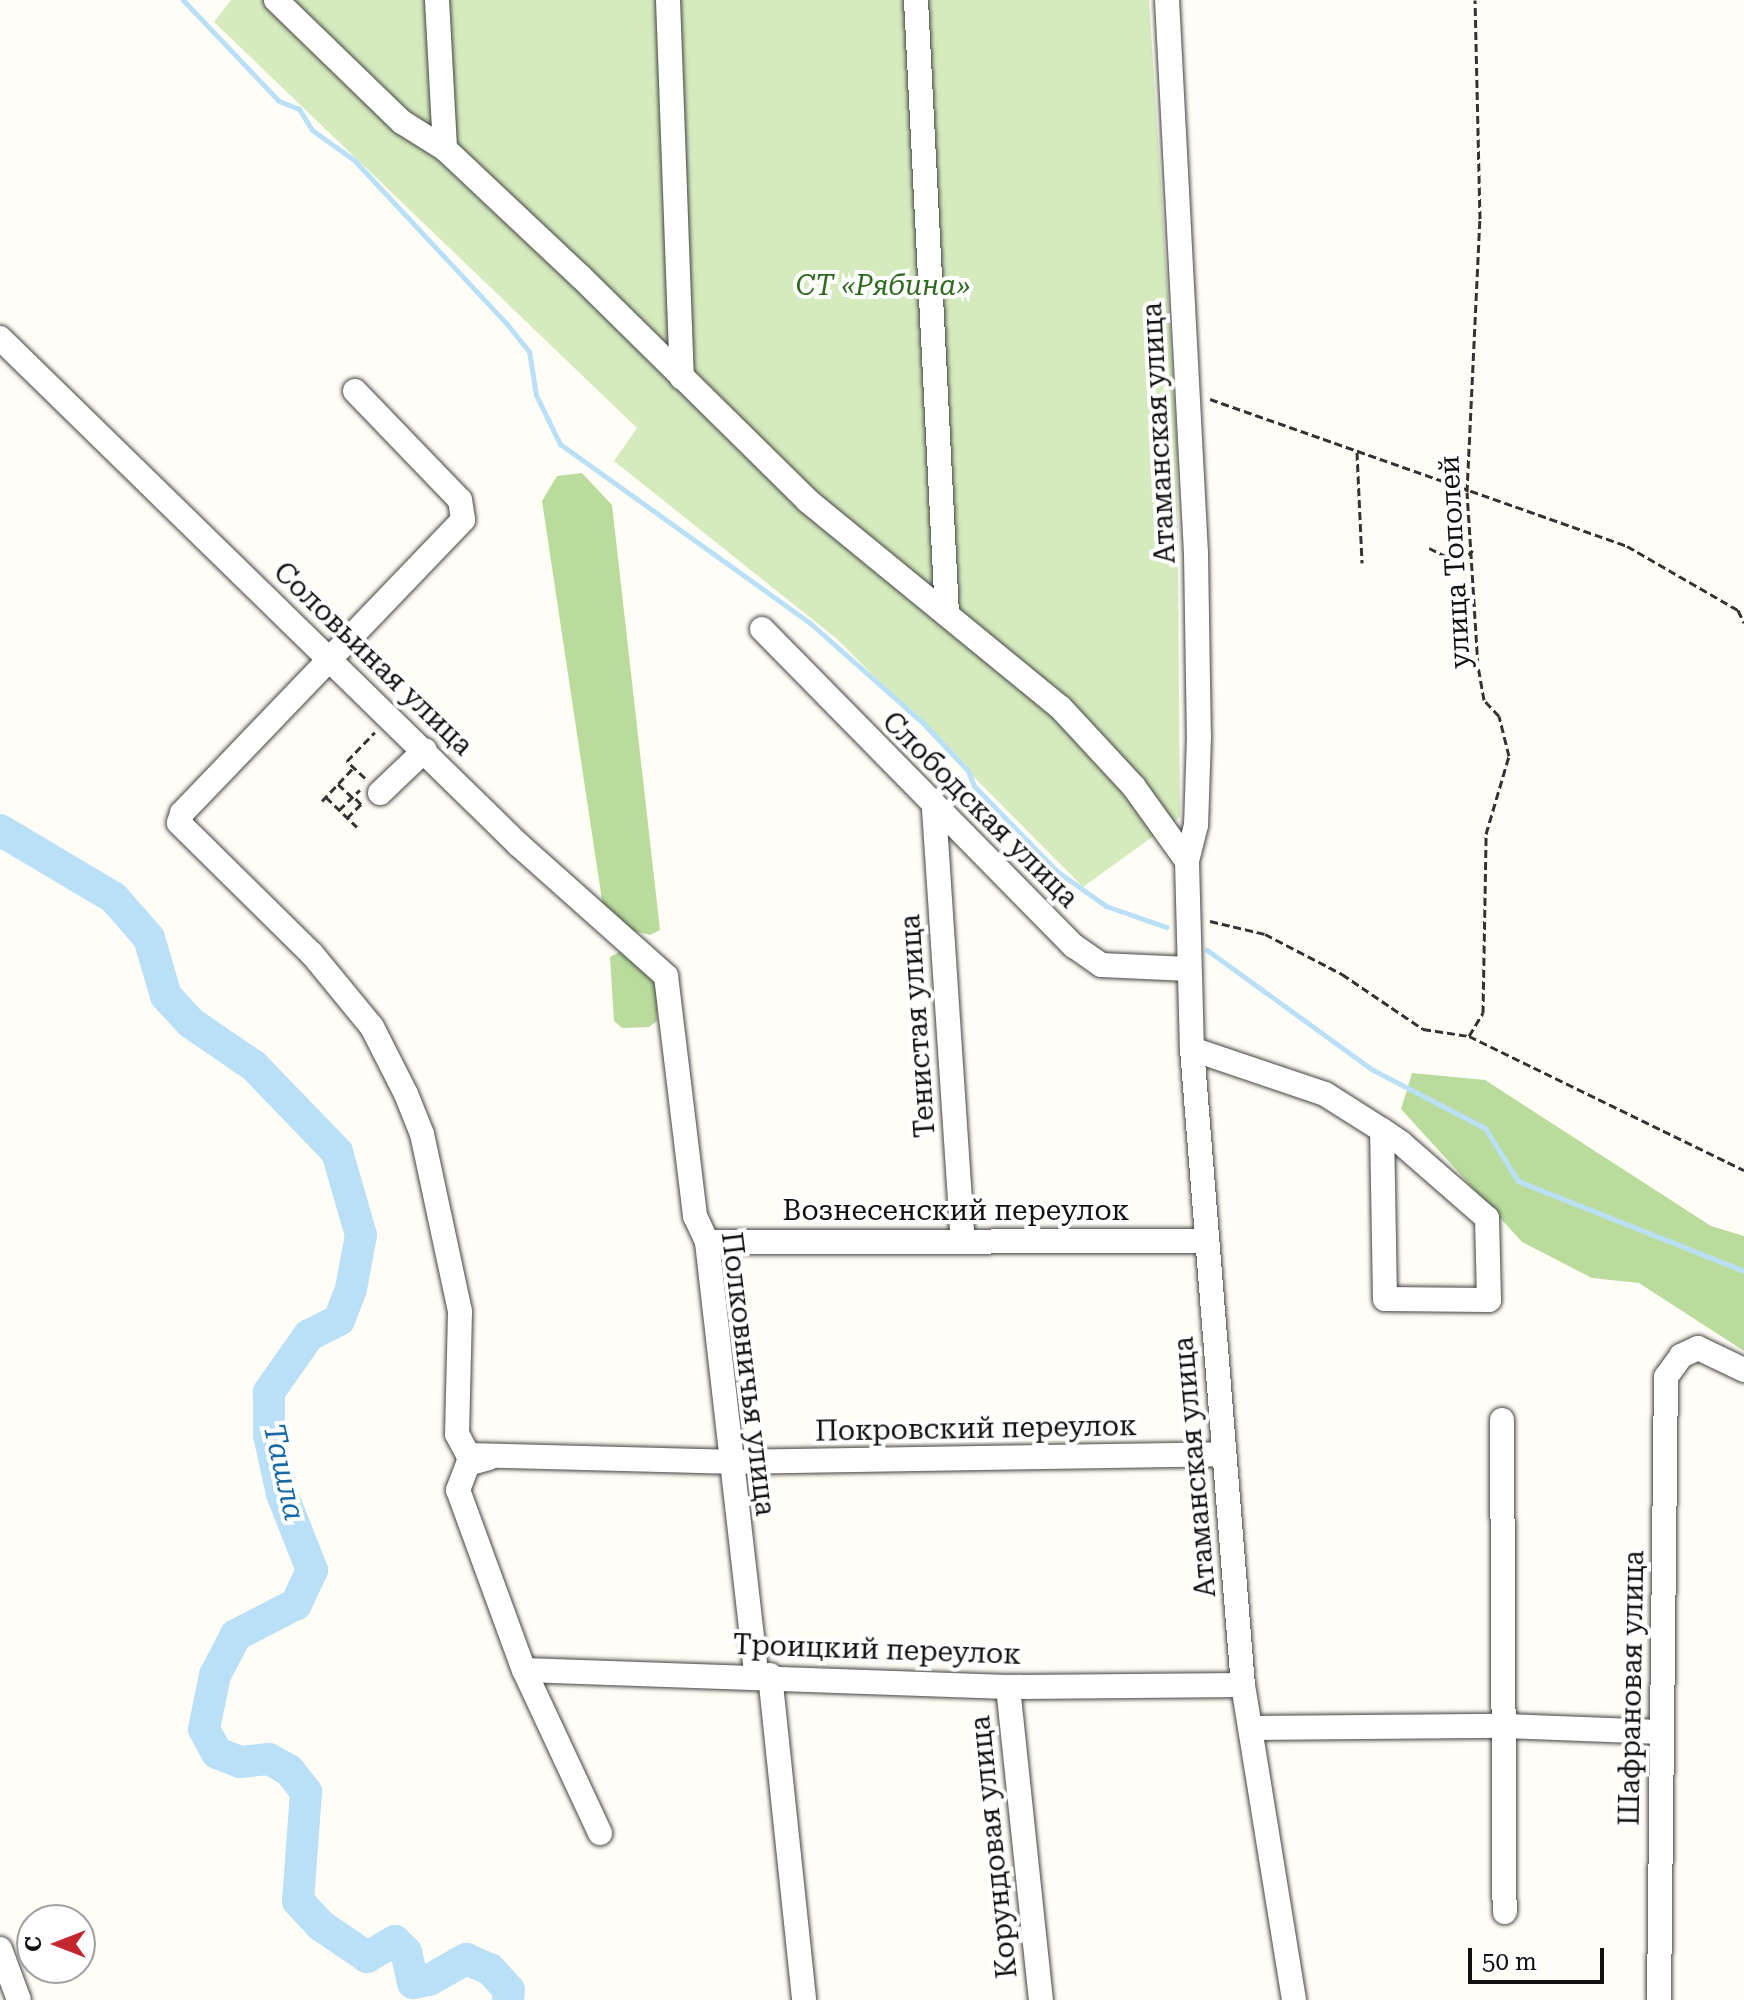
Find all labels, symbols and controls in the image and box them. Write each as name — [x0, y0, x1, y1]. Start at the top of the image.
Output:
park label: СТ «Рябина» — [796, 269, 970, 303]
street label: Атаманская улица — [1135, 301, 1183, 565]
street label: улица Тополей — [1433, 455, 1477, 669]
street label: Соловьиная улица — [266, 555, 480, 763]
street label: Слободская улица — [875, 705, 1085, 915]
street label: Тенистая улица — [893, 913, 943, 1139]
street label: Вознесенский переулок — [783, 1194, 1129, 1228]
street label: Полковничья улица — [714, 1230, 782, 1518]
street label: Атаманская улица — [1167, 1335, 1223, 1599]
street label: Покровский переулок — [815, 1409, 1137, 1449]
water label: Ташла — [255, 1420, 313, 1524]
street label: Шафрановая улица — [1613, 1550, 1651, 1826]
street label: Троицкий переулок — [732, 1628, 1022, 1672]
street label: Корундовая улица — [964, 1714, 1024, 1980]
north arrow — [16, 1904, 96, 1984]
scale bar — [1472, 1932, 1608, 1982]
text: С — [21, 1936, 46, 1952]
text: 50 m — [1482, 1948, 1537, 1976]

